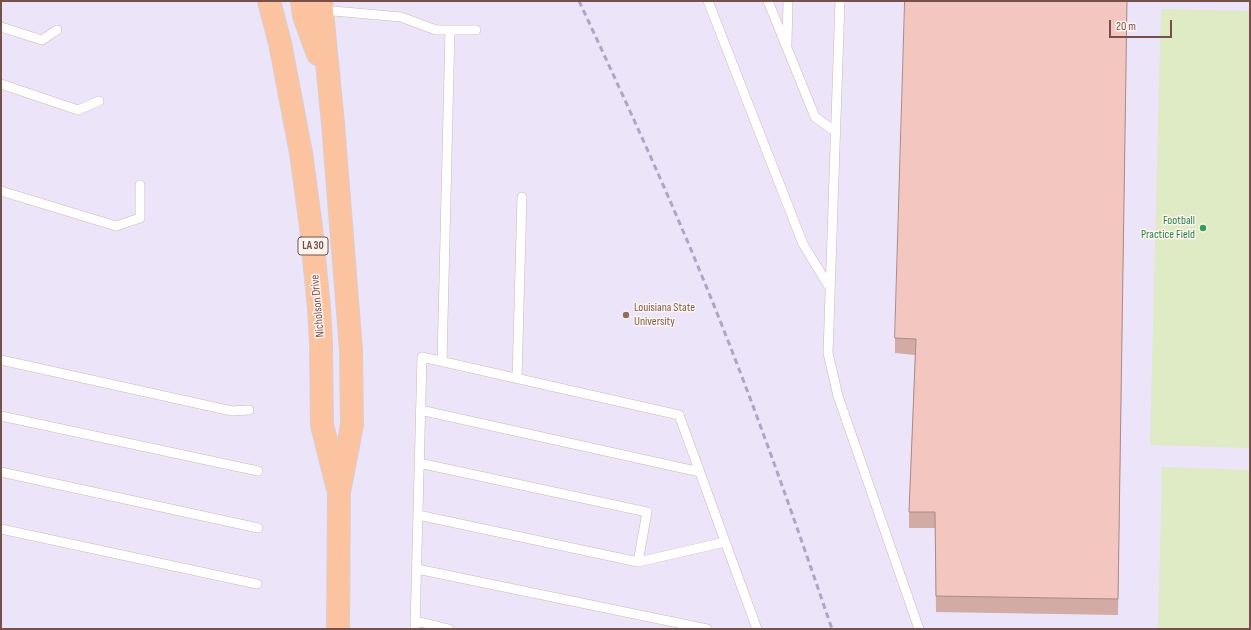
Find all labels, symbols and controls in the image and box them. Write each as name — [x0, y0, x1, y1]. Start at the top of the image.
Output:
scale bar — [1111, 12, 1174, 38]
text: 20 m — [1116, 19, 1136, 34]
place label: Football Practice Field — [1141, 214, 1195, 242]
marker: Football Practice Field — [1198, 223, 1208, 233]
road number: LA 30 — [298, 237, 328, 255]
street label: Nicholson Drive — [308, 274, 328, 338]
place label: Louisiana State University — [634, 301, 695, 329]
marker: Louisiana State University — [621, 310, 631, 320]

